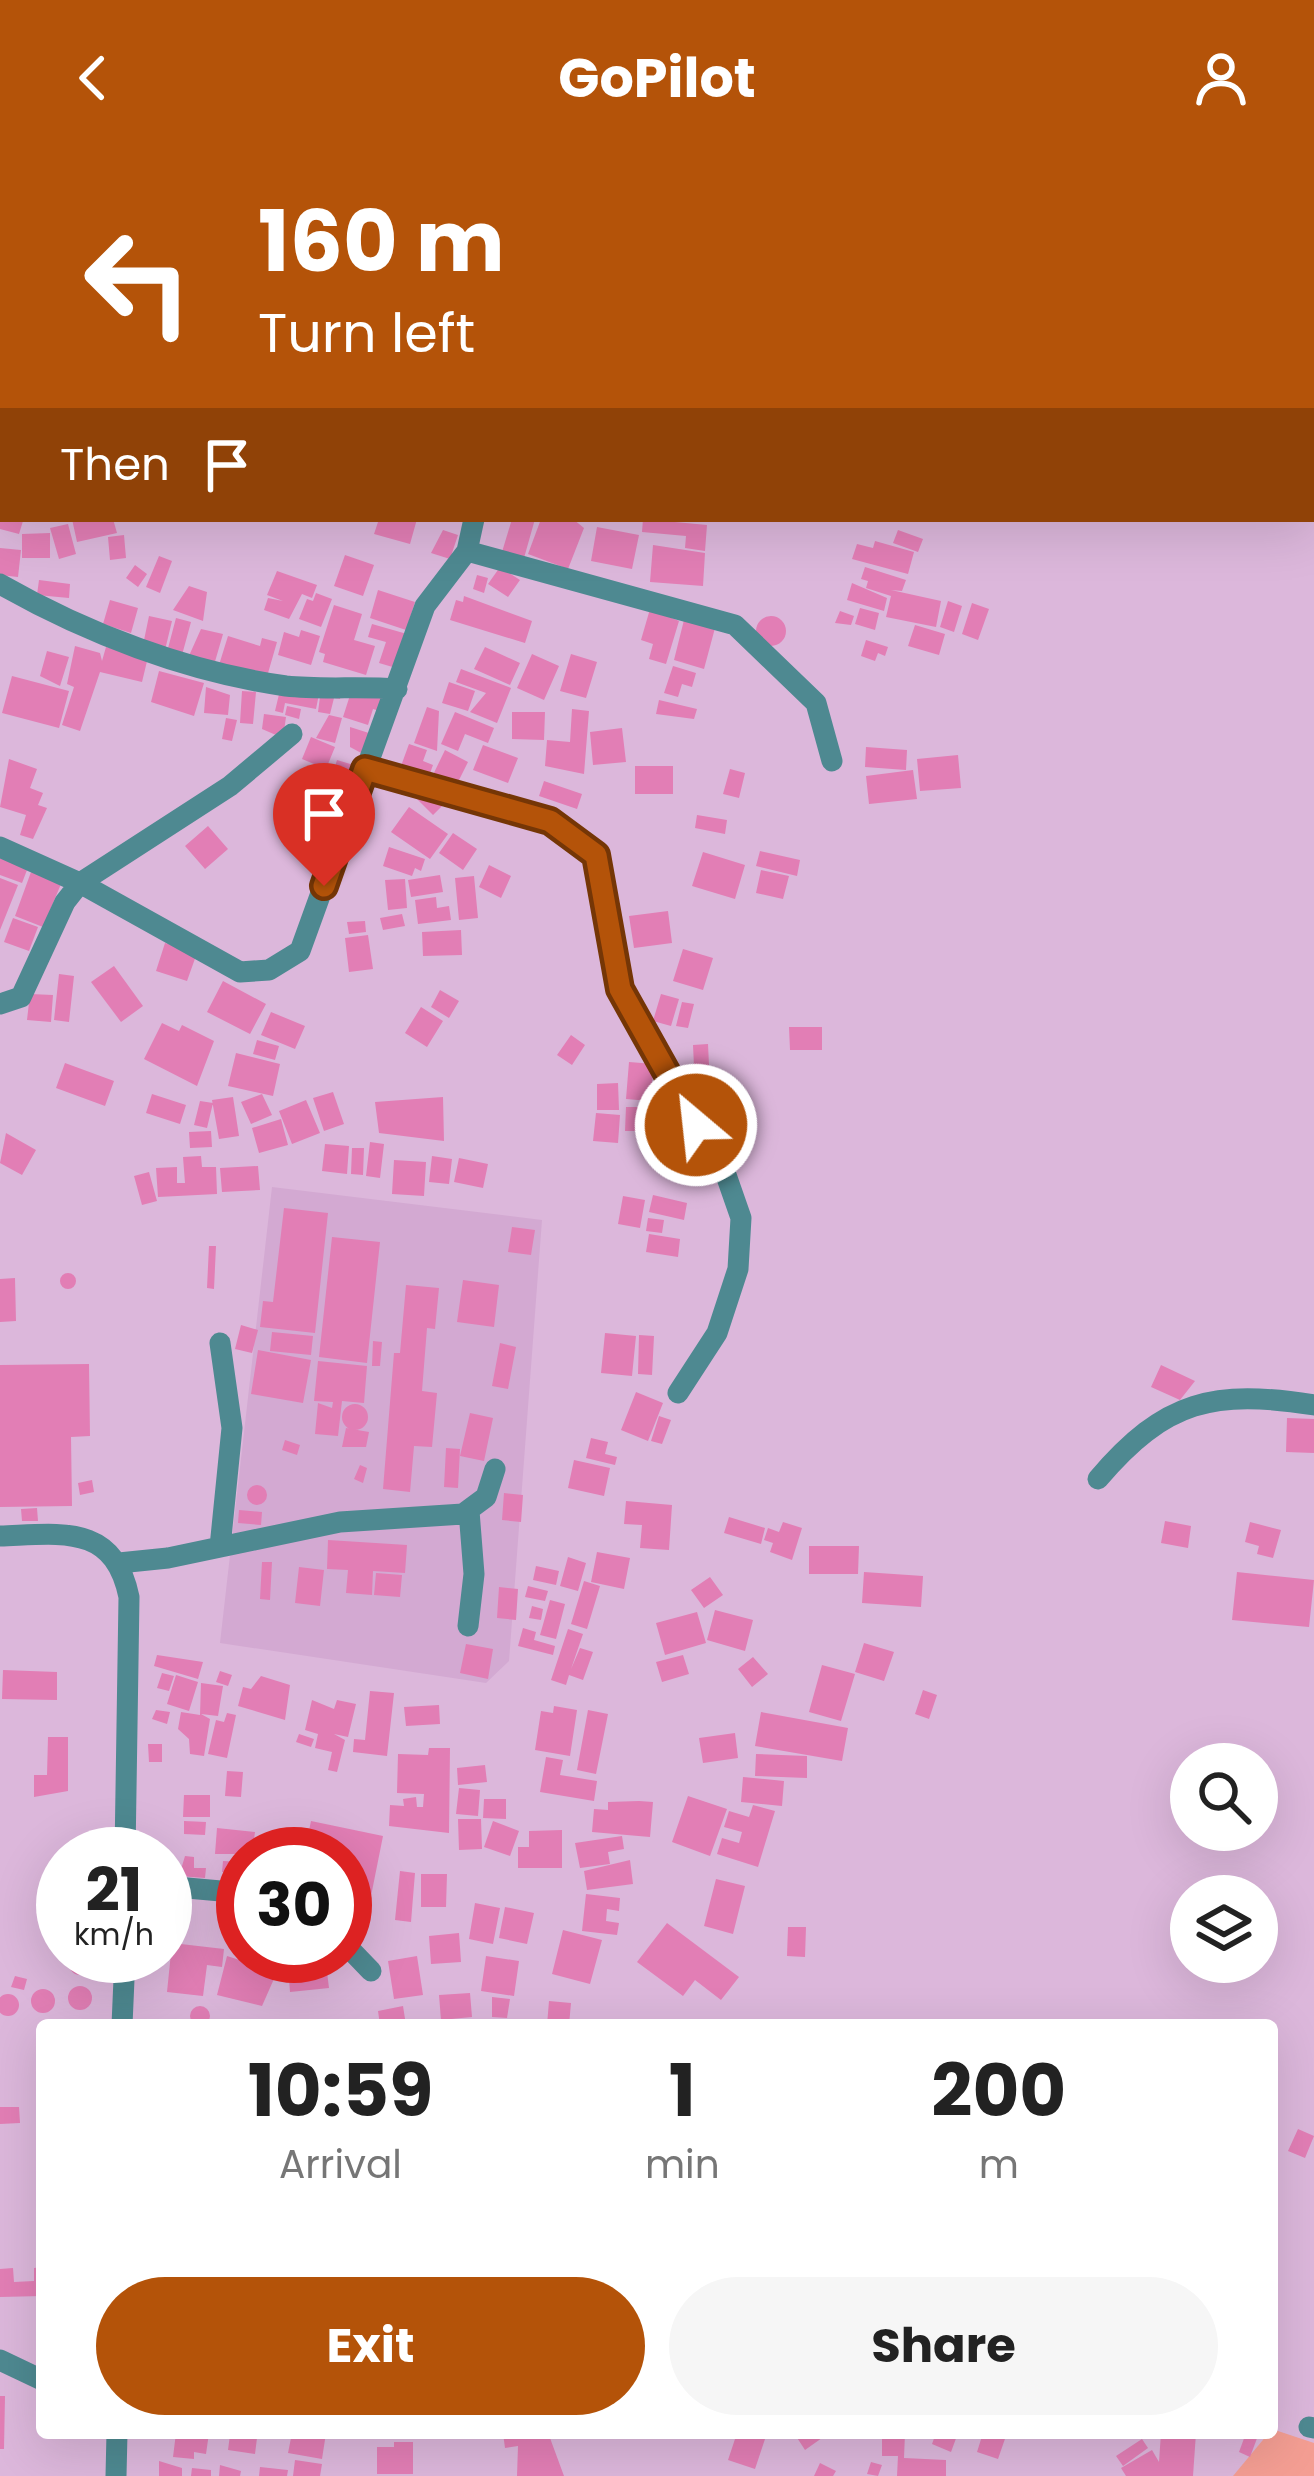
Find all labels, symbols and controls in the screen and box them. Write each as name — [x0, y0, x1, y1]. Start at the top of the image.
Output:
text: GoPilot — [558, 40, 756, 116]
icon: back — [60, 45, 126, 111]
icon: person — [1188, 45, 1254, 111]
text: 160 m — [258, 183, 505, 300]
icon: left — [60, 204, 216, 360]
text: Turn left — [258, 295, 475, 371]
icon: arrive — [194, 432, 260, 498]
text: Then — [60, 433, 170, 496]
pin — [273, 763, 375, 886]
icon: arrive — [291, 781, 357, 847]
position arrow — [633, 1062, 759, 1188]
map controls — [1170, 1743, 1278, 1983]
button: search — [1170, 1743, 1278, 1851]
speed limit sign: 30 — [216, 1827, 372, 1983]
text: 21 — [86, 1848, 142, 1932]
button: layers — [1170, 1875, 1278, 1983]
text: km/h — [74, 1913, 154, 1956]
text: 10:59 — [248, 2040, 433, 2141]
text: 1 — [669, 2040, 696, 2141]
text: 200 — [931, 2040, 1066, 2141]
text: Arrival — [279, 2137, 402, 2192]
text: min — [645, 2137, 720, 2192]
text: m — [979, 2137, 1019, 2192]
button: Exit — [96, 2277, 645, 2415]
button: Share — [669, 2277, 1218, 2415]

